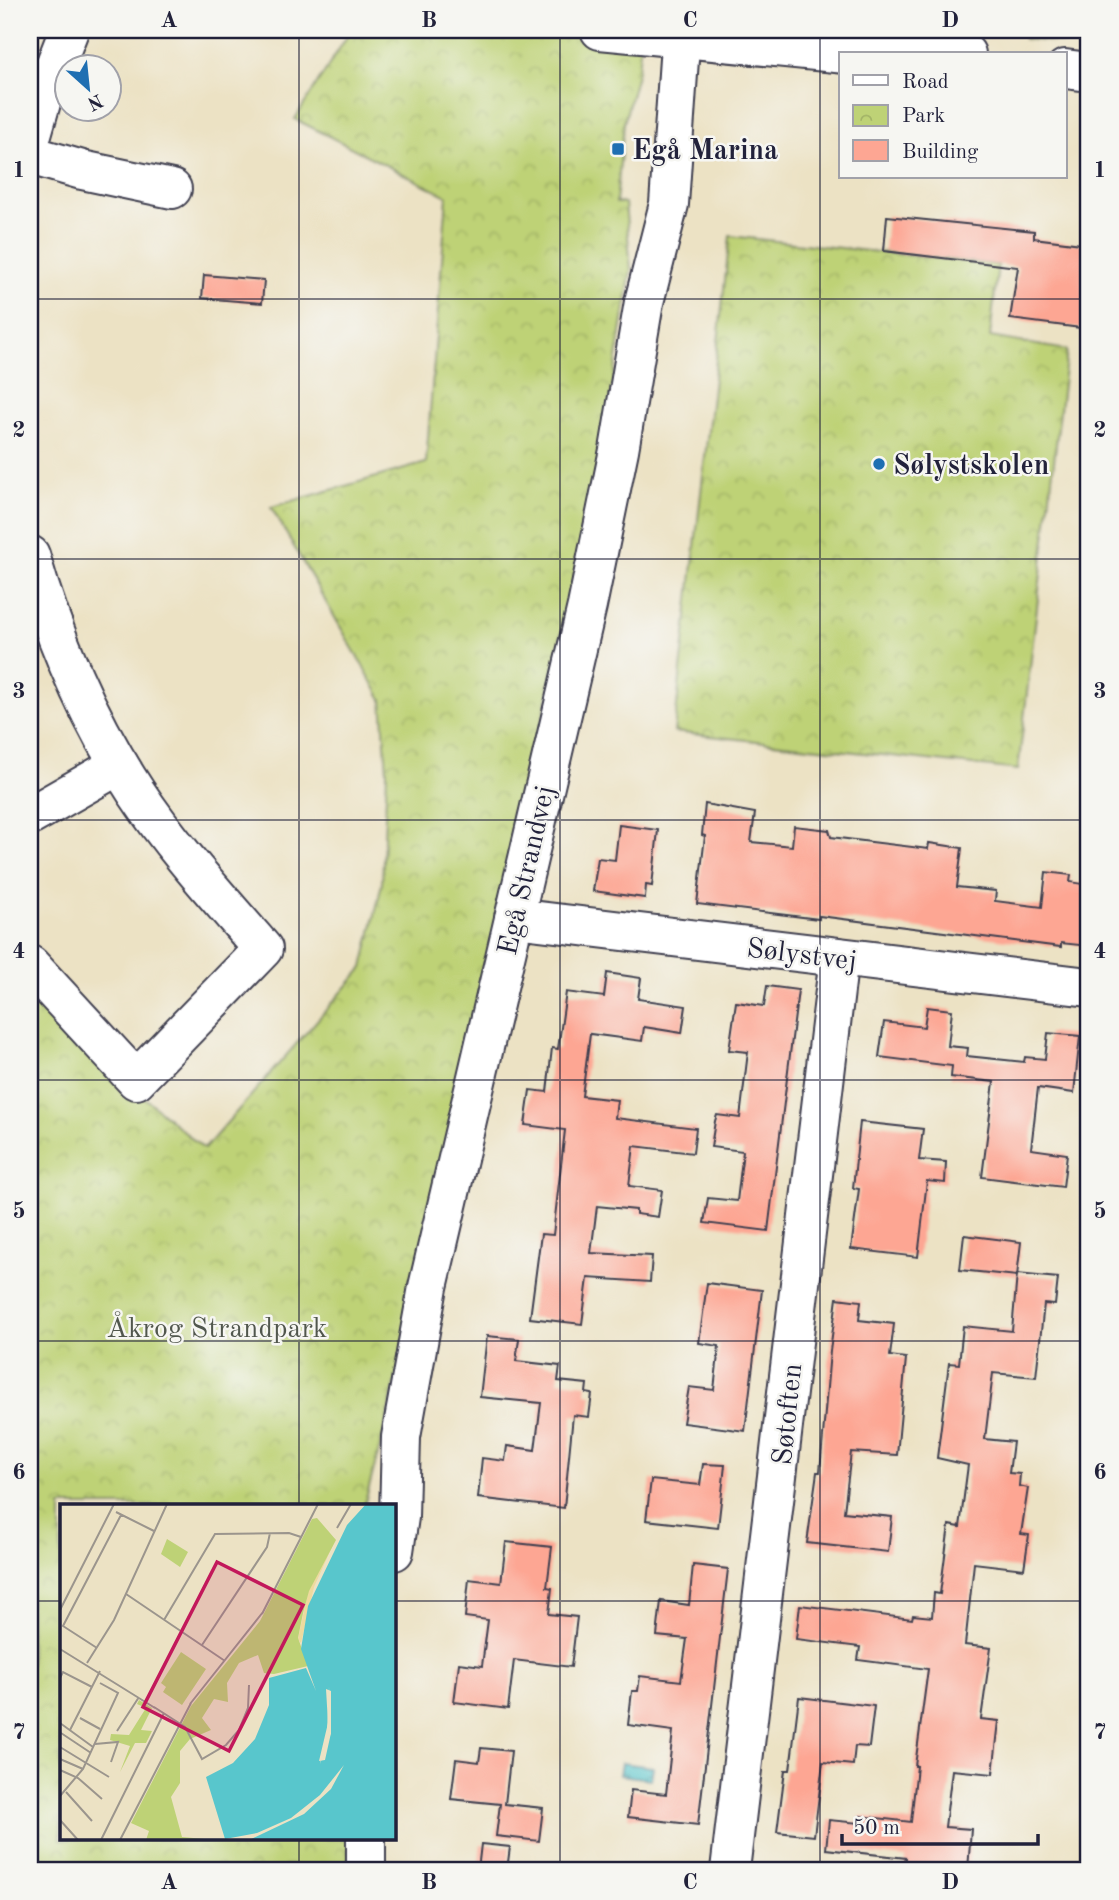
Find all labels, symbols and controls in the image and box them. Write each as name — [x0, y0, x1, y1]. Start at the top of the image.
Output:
text: A — [160, 9, 178, 32]
text: B — [421, 9, 437, 32]
text: C — [682, 9, 698, 32]
text: D — [941, 9, 959, 32]
north arrow — [52, 52, 122, 122]
legend — [839, 52, 1066, 178]
text: Road — [902, 72, 949, 93]
text: N — [83, 89, 105, 113]
text: Park — [902, 106, 945, 127]
place label: Egå Marina — [632, 138, 778, 166]
marker: Egå Marina — [610, 141, 626, 157]
text: Building — [902, 142, 979, 163]
text: 1 — [12, 159, 26, 182]
text: 1 — [1093, 159, 1107, 182]
text: 2 — [12, 419, 26, 442]
text: 2 — [1093, 419, 1107, 442]
place label: Sølystskolen — [893, 453, 1049, 481]
marker: Sølystskolen — [871, 456, 887, 472]
text: 3 — [12, 680, 26, 703]
text: 3 — [1093, 680, 1107, 703]
street label: Egå Strandvej — [495, 783, 561, 958]
street label: Sølystvej — [745, 935, 858, 977]
text: 4 — [12, 940, 26, 963]
text: 4 — [1093, 940, 1107, 963]
text: 5 — [12, 1200, 26, 1223]
text: 5 — [1093, 1200, 1107, 1223]
park label: Åkrog Strandpark — [107, 1311, 327, 1344]
street label: Søtoften — [770, 1362, 808, 1466]
text: 6 — [12, 1461, 26, 1484]
text: 6 — [1093, 1461, 1107, 1484]
inset map — [60, 1504, 396, 1840]
text: 7 — [12, 1721, 26, 1744]
text: 7 — [1093, 1721, 1107, 1744]
scale bar — [842, 1802, 1038, 1846]
text: 50 m — [853, 1818, 900, 1839]
text: A — [160, 1871, 178, 1894]
text: B — [421, 1871, 437, 1894]
text: C — [682, 1871, 698, 1894]
text: D — [941, 1871, 959, 1894]

